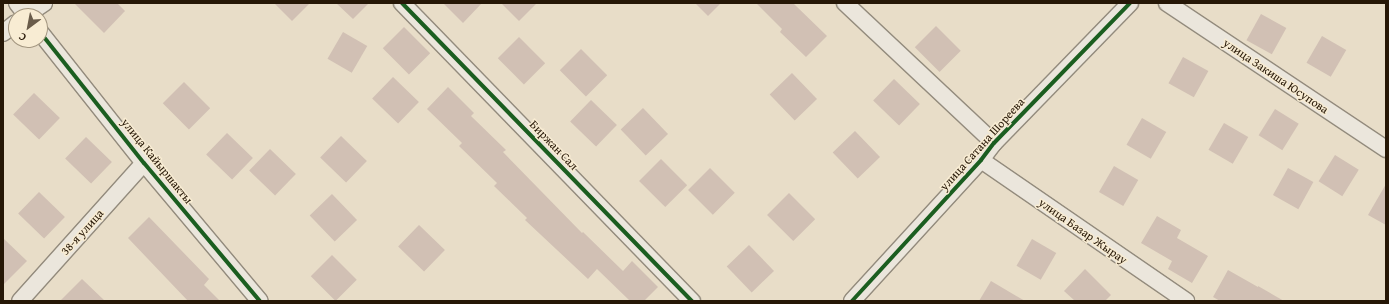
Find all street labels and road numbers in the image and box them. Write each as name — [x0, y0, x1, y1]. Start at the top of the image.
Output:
street label: улица Закиша Юсупова — [1221, 35, 1331, 117]
street label: улица Сатана Шореева — [937, 95, 1027, 193]
street label: улица Кайыршакты — [118, 116, 196, 206]
street label: Биржан Сал — [527, 117, 581, 173]
street label: улица Базар Жырау — [1036, 195, 1130, 267]
street label: 38-я улица — [58, 206, 106, 258]

